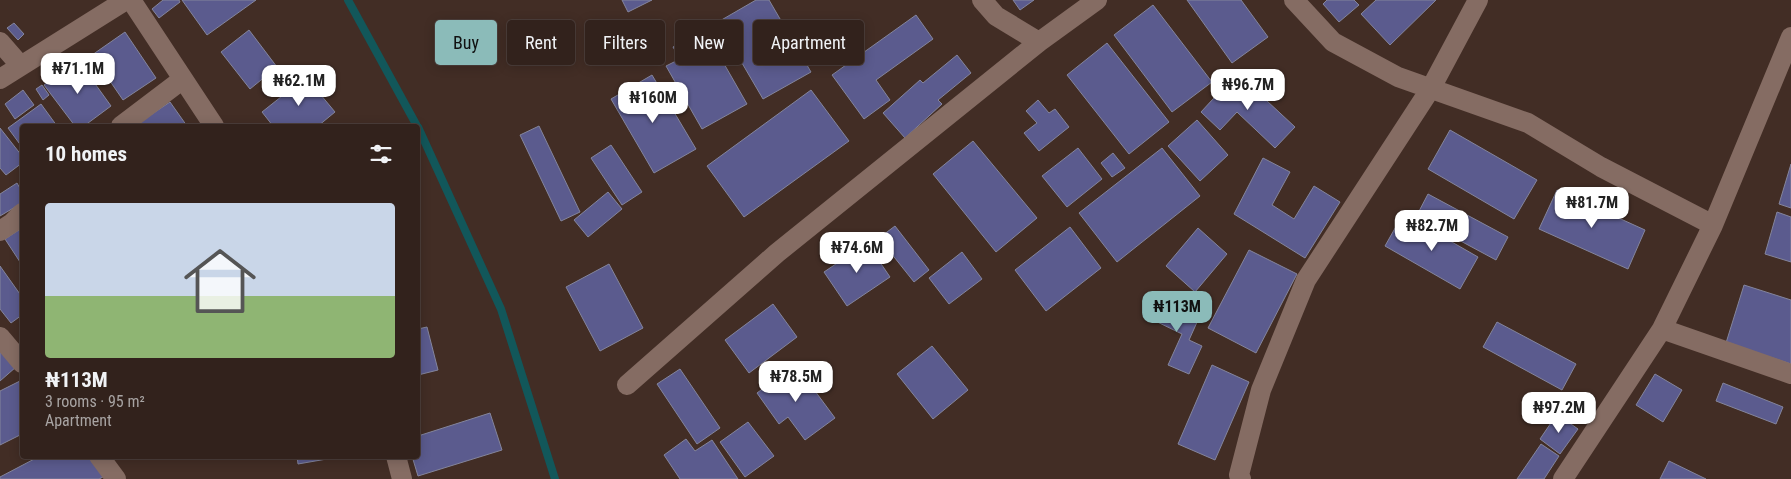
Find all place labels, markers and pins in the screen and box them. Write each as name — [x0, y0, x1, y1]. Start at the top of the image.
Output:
pin: ₦71.1M — [37, 52, 119, 95]
pin: ₦62.1M — [258, 64, 340, 107]
pin: ₦96.7M — [1207, 68, 1289, 111]
pin: ₦160M — [618, 82, 688, 124]
pin: ₦81.7M — [1551, 186, 1633, 229]
pin: ₦82.7M — [1391, 210, 1473, 252]
pin: ₦74.6M — [816, 232, 898, 274]
pin: ₦113M — [1142, 290, 1212, 333]
pin: ₦78.5M — [755, 360, 837, 403]
pin: ₦97.2M — [1518, 392, 1600, 434]

